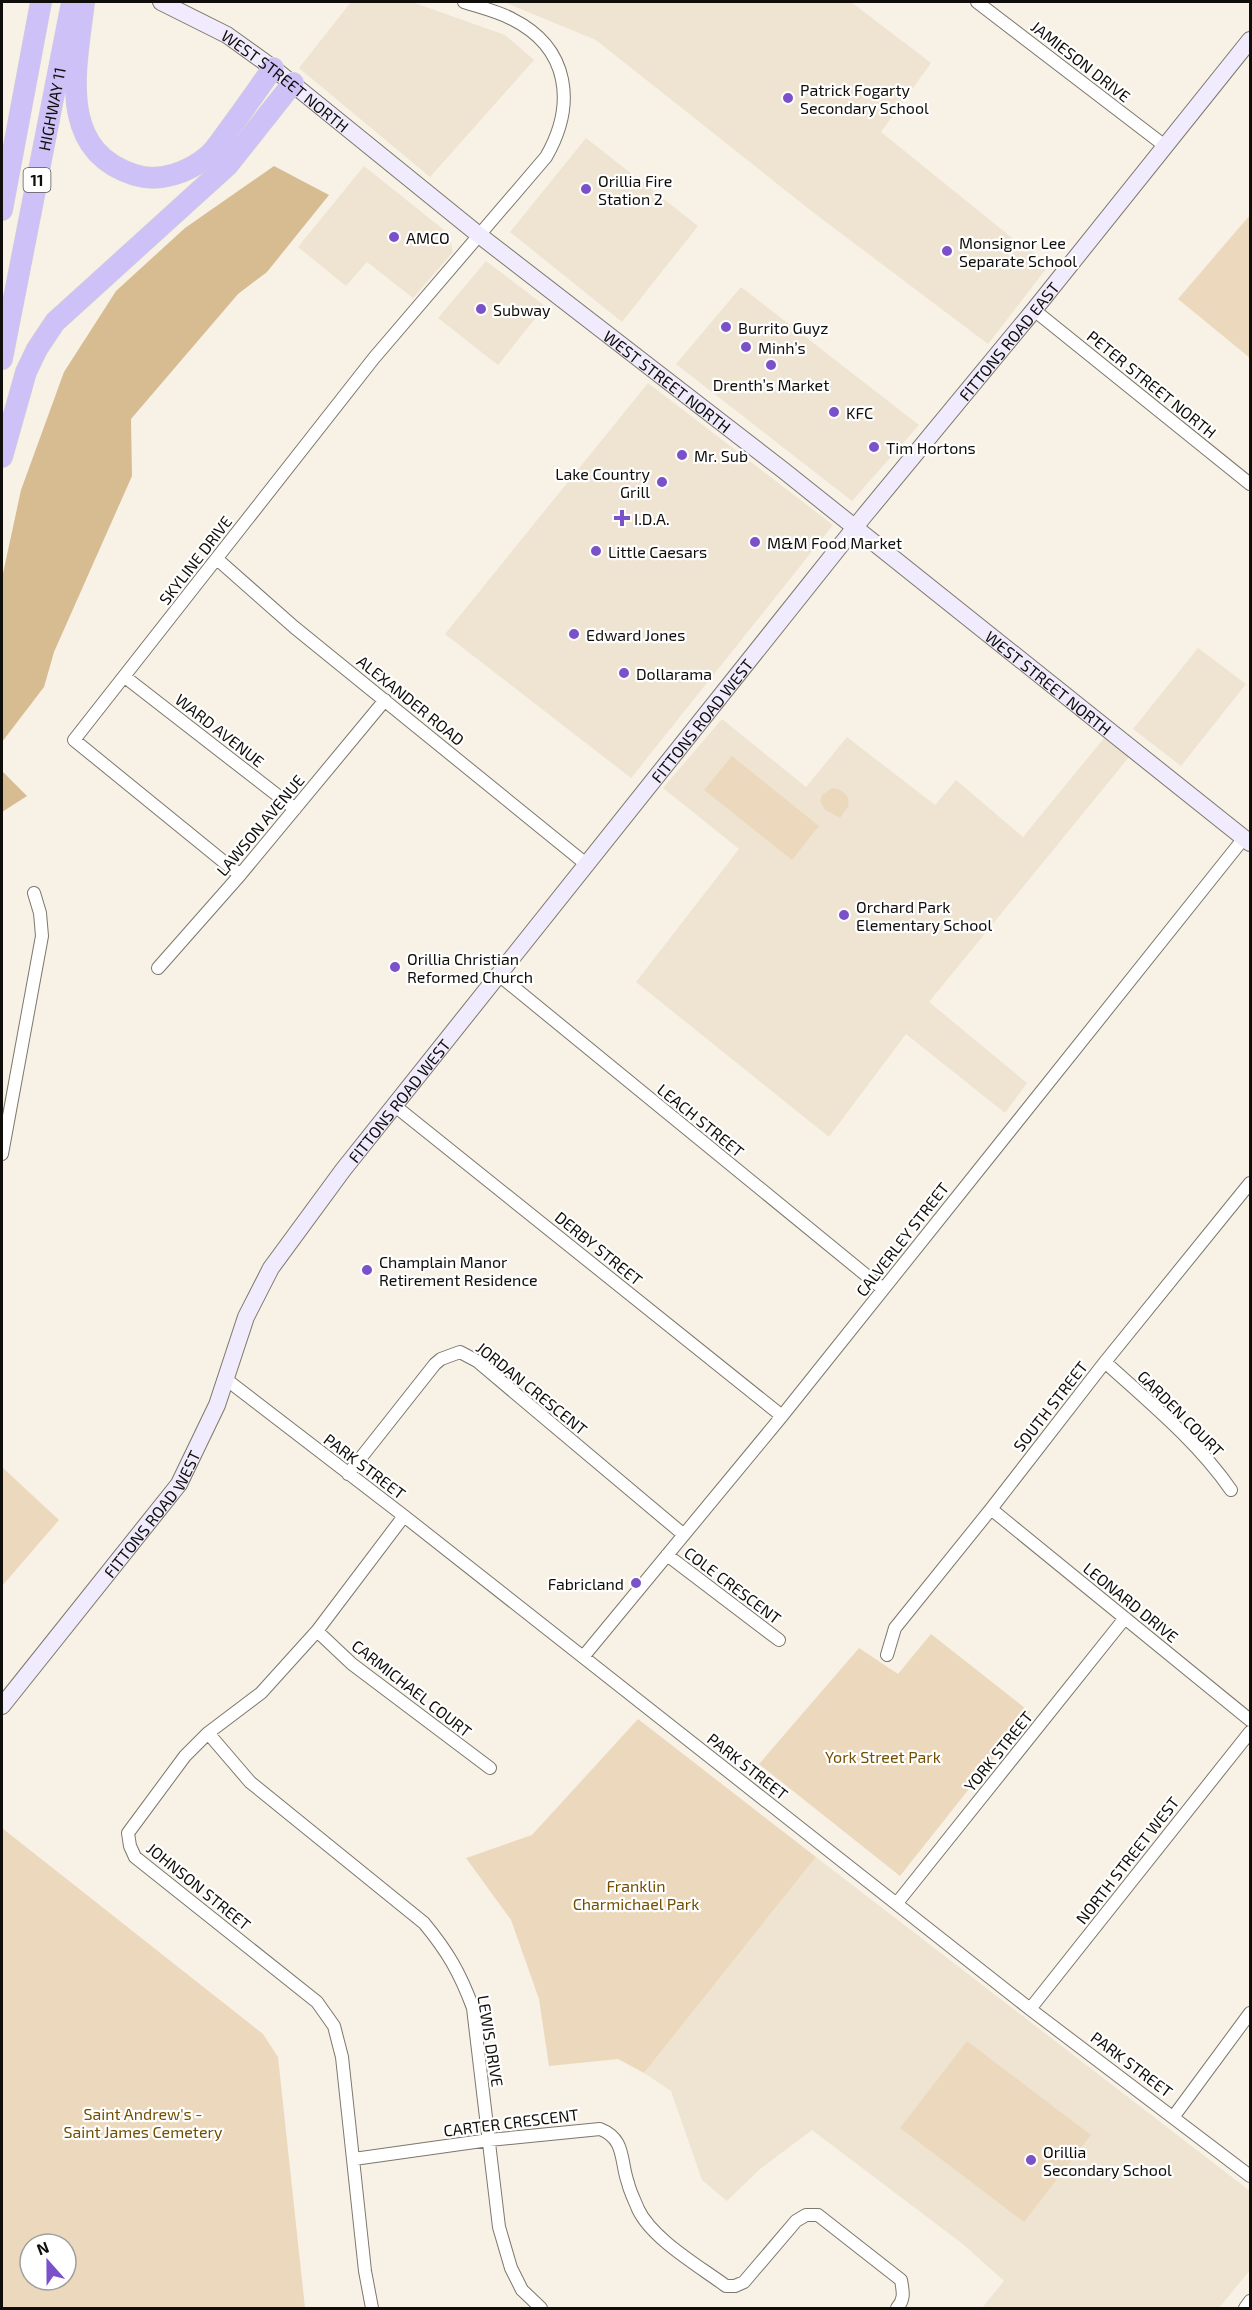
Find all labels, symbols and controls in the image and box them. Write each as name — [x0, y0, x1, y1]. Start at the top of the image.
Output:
street label: JAMIESON DRIVE — [1028, 16, 1134, 106]
street label: WEST STREET NORTH — [218, 25, 353, 136]
street label: HIGHWAY 11 — [34, 65, 69, 152]
place label: Patrick Fogarty Secondary School — [800, 80, 929, 117]
marker: Patrick Fogarty Secondary School — [781, 91, 795, 105]
road number: 11 — [24, 168, 51, 192]
place label: Orillia Fire Station 2 — [598, 171, 672, 208]
marker: Orillia Fire Station 2 — [579, 182, 593, 196]
place label: AMCO — [406, 228, 450, 247]
marker: AMCO — [387, 230, 401, 244]
place label: Monsignor Lee Separate School — [959, 233, 1077, 270]
marker: Monsignor Lee Separate School — [940, 244, 954, 258]
street label: FITTONS ROAD EAST — [954, 278, 1062, 404]
place label: Subway — [493, 300, 551, 319]
marker: Subway — [474, 302, 488, 316]
place label: Burrito Guyz — [738, 318, 828, 337]
marker: Burrito Guyz — [719, 320, 733, 334]
street label: WEST STREET NORTH — [600, 326, 735, 436]
street label: PETER STREET NORTH — [1084, 326, 1220, 442]
place label: Minh’s — [758, 338, 806, 357]
marker: Minh’s — [739, 340, 753, 354]
marker: Drenth’s Market — [764, 358, 778, 372]
place label: Drenth’s Market — [713, 375, 829, 394]
place label: KFC — [846, 403, 873, 422]
marker: KFC — [827, 405, 841, 419]
place label: Tim Hortons — [886, 438, 976, 457]
marker: Tim Hortons — [867, 440, 881, 454]
place label: Mr. Sub — [694, 446, 748, 465]
marker: Mr. Sub — [675, 448, 689, 462]
place label: Lake Country Grill — [555, 464, 651, 501]
marker: Lake Country Grill — [655, 475, 669, 489]
place label: I.D.A. — [634, 509, 670, 528]
marker: I.D.A. — [615, 511, 629, 525]
street label: SKYLINE DRIVE — [155, 512, 235, 608]
place label: M&M Food Market — [767, 533, 902, 552]
marker: M&M Food Market — [748, 535, 762, 549]
place label: Little Caesars — [608, 542, 707, 561]
marker: Little Caesars — [589, 544, 603, 558]
place label: Edward Jones — [586, 625, 685, 644]
street label: WEST STREET NORTH — [982, 626, 1116, 738]
marker: Edward Jones — [567, 627, 581, 641]
street label: ALEXANDER ROAD — [354, 651, 468, 749]
street label: FITTONS ROAD WEST — [646, 655, 756, 786]
place label: Dollarama — [636, 664, 712, 683]
marker: Dollarama — [617, 666, 631, 680]
street label: WARD AVENUE — [172, 689, 268, 771]
street label: LAWSON AVENUE — [212, 771, 308, 879]
place label: Orchard Park Elementary School — [856, 897, 992, 934]
marker: Orchard Park Elementary School — [837, 908, 851, 922]
place label: Orillia Christian Reformed Church — [407, 949, 533, 986]
marker: Orillia Christian Reformed Church — [388, 960, 402, 974]
street label: FITTONS ROAD WEST — [344, 1035, 454, 1166]
street label: LEACH STREET — [654, 1079, 748, 1161]
street label: CALVERLEY STREET — [852, 1178, 952, 1300]
street label: DERBY STREET — [552, 1207, 646, 1289]
place label: Champlain Manor Retirement Residence — [379, 1252, 538, 1289]
marker: Champlain Manor Retirement Residence — [360, 1263, 374, 1277]
street label: JORDAN CRESCENT — [473, 1338, 591, 1438]
street label: SOUTH STREET — [1009, 1357, 1091, 1455]
street label: GARDEN COURT — [1134, 1366, 1228, 1460]
street label: PARK STREET — [321, 1429, 409, 1503]
street label: FITTONS ROAD WEST — [99, 1447, 203, 1581]
street label: COLE CRESCENT — [681, 1543, 785, 1627]
street label: LEONARD DRIVE — [1080, 1558, 1182, 1646]
place label: Fabricland — [548, 1574, 624, 1593]
marker: Fabricland — [629, 1576, 643, 1590]
street label: CARMICHAEL COURT — [348, 1635, 476, 1741]
street label: YORK STREET — [960, 1707, 1036, 1795]
street label: PARK STREET — [704, 1729, 792, 1803]
park label: York Street Park — [825, 1747, 941, 1766]
street label: NORTH STREET WEST — [1071, 1793, 1183, 1927]
street label: JOHNSON STREET — [143, 1838, 255, 1934]
park label: Franklin Charmichael Park — [573, 1876, 699, 1913]
street label: LEWIS DRIVE — [474, 1994, 508, 2088]
street label: PARK STREET — [1088, 2027, 1176, 2101]
park label: Saint Andrew's - Saint James Cemetery — [64, 2104, 223, 2141]
street label: CARTER CRESCENT — [442, 2104, 580, 2140]
place label: Orillia Secondary School — [1043, 2142, 1172, 2179]
marker: Orillia Secondary School — [1024, 2153, 1038, 2167]
north arrow — [18, 2232, 78, 2292]
text: N — [34, 2237, 51, 2258]

